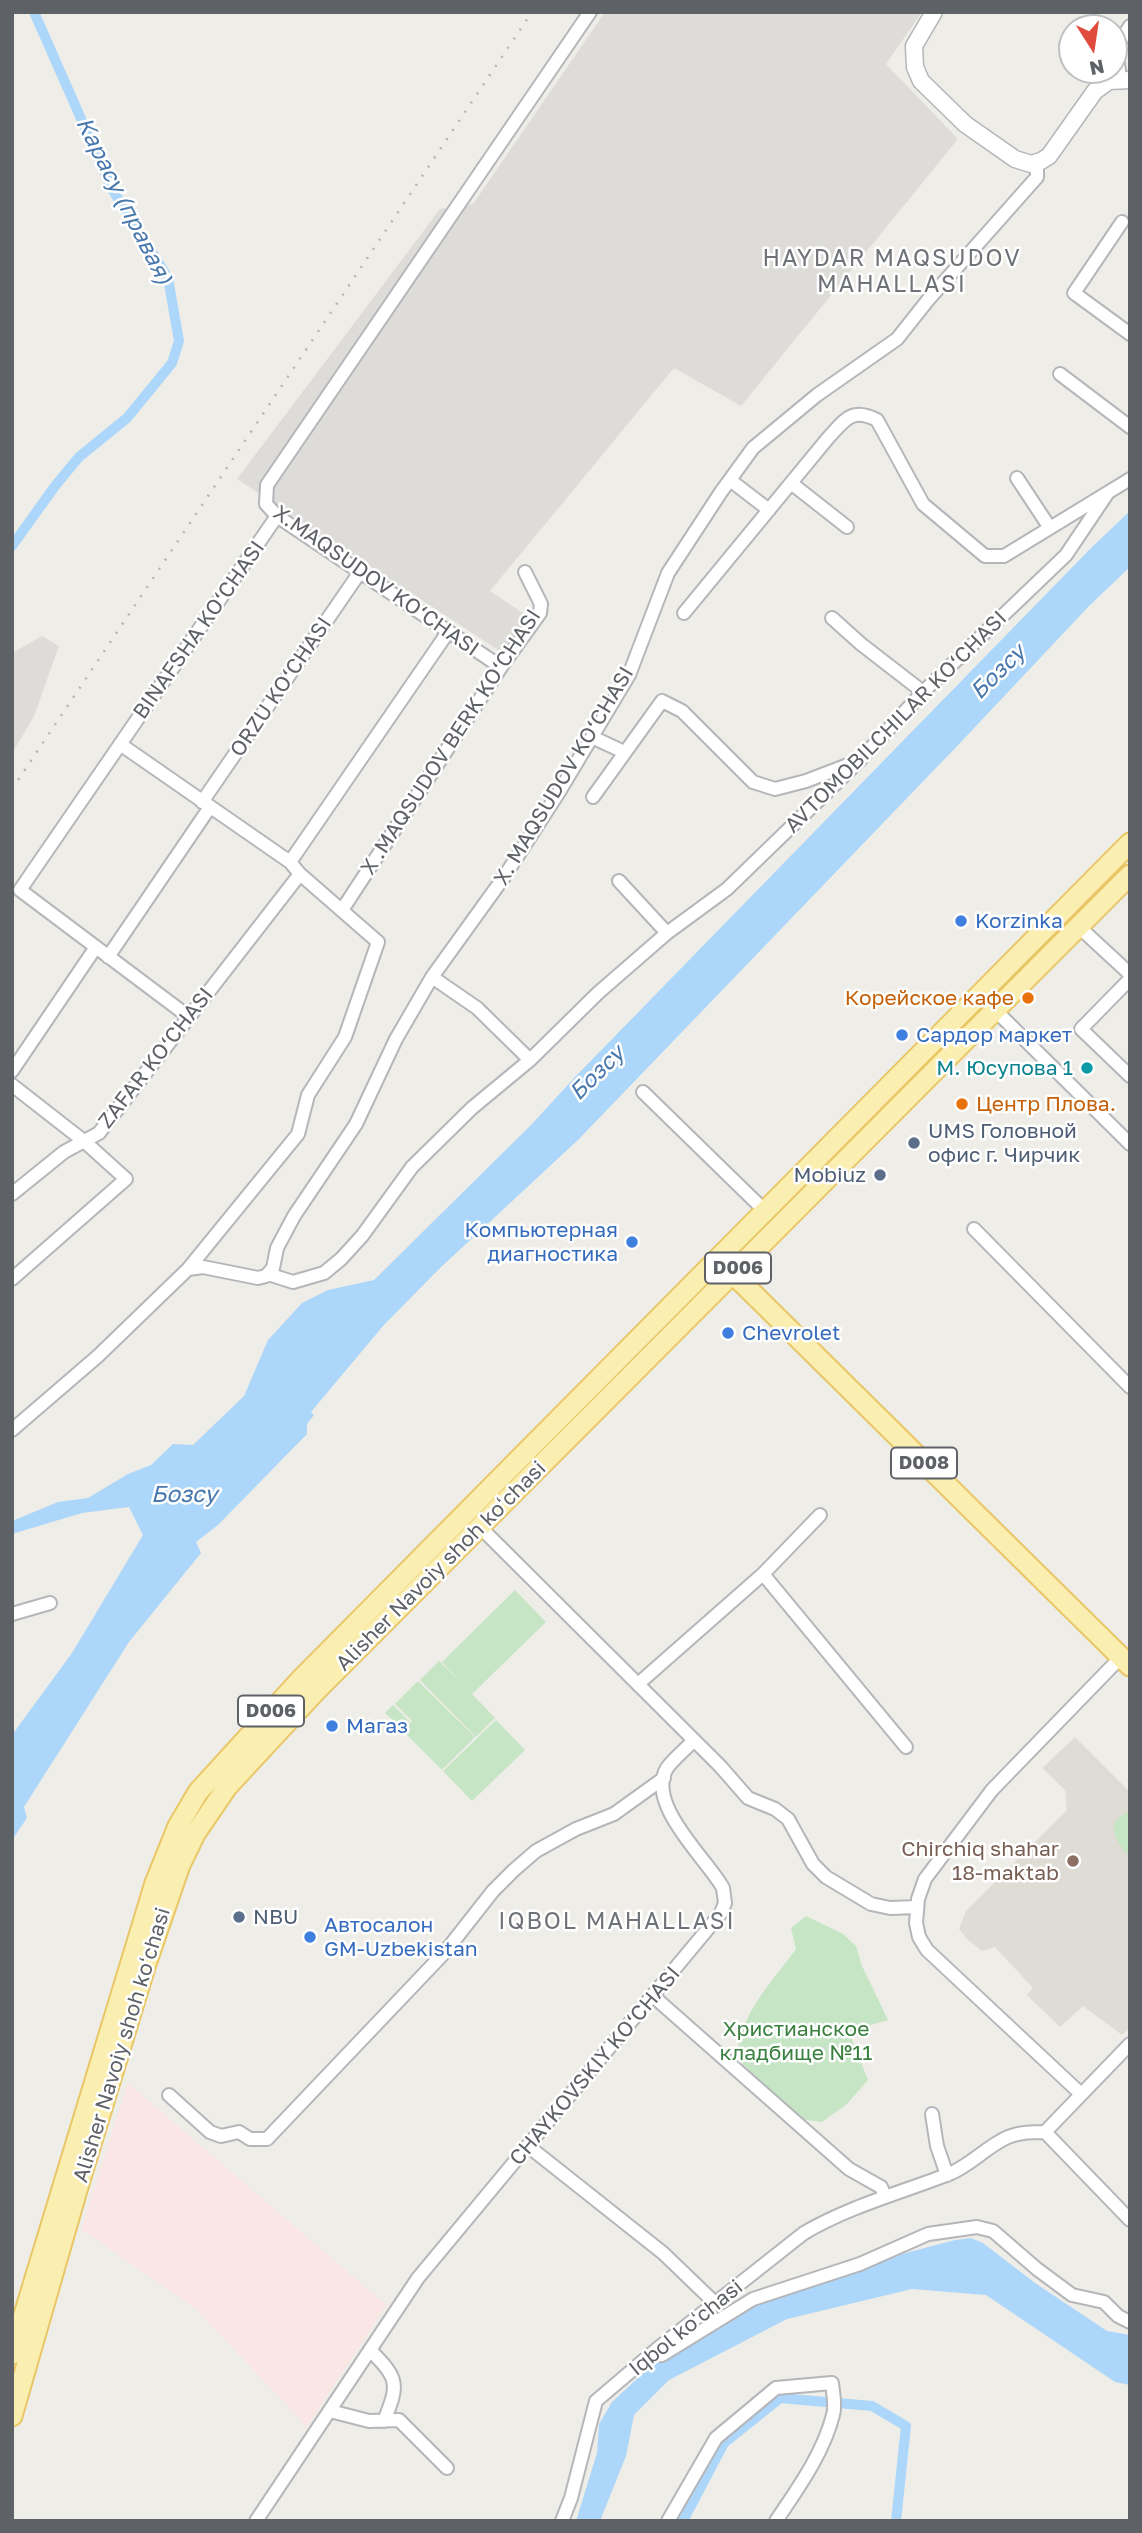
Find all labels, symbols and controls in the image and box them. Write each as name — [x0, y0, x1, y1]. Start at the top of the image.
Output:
north arrow — [1058, 14, 1128, 84]
text: N — [1088, 55, 1107, 81]
water label: Карасу (правая) — [70, 113, 178, 289]
district label: HAYDAR MAQSUDOV MAHALLASI — [764, 245, 1020, 299]
street label: X.MAQSUDOV KO‘CHASI — [268, 500, 484, 662]
street label: BINAFSHA KO‘CHASI — [128, 536, 270, 724]
street label: X .MAQSUDOV BERK KO‘CHASI — [356, 605, 546, 879]
street label: AVTOMOBILCHILAR KO‘CHASI — [780, 606, 1012, 838]
street label: ORZU KO‘CHASI — [225, 612, 337, 762]
water label: Бозсу — [965, 639, 1031, 705]
street label: X. MAQSUDOV KO‘CHASI — [489, 662, 639, 890]
place label: Korzinka — [975, 908, 1063, 934]
marker: Korzinka — [953, 913, 969, 929]
street label: ZAFAR KO‘CHASI — [93, 983, 219, 1133]
place label: Корейское кафе — [845, 985, 1014, 1011]
marker: Корейское кафе — [1020, 990, 1036, 1006]
place label: Сардор маркет — [916, 1022, 1072, 1048]
marker: Сардор маркет — [894, 1027, 910, 1043]
water label: Бозсу — [564, 1040, 630, 1106]
place label: М. Юсупова 1 — [936, 1055, 1073, 1081]
marker: М. Юсупова 1 — [1079, 1060, 1095, 1076]
place label: Центр Плова. — [976, 1091, 1116, 1117]
marker: Центр Плова. — [954, 1096, 970, 1112]
place label: UMS Головной офис г. Чирчик — [928, 1118, 1080, 1168]
marker: UMS Головной офис г. Чирчик — [906, 1135, 922, 1151]
place label: Mobiuz — [793, 1162, 866, 1188]
marker: Mobiuz — [872, 1167, 888, 1183]
place label: Компьютерная диагностика — [464, 1217, 618, 1267]
marker: Компьютерная диагностика — [624, 1234, 640, 1250]
road number: D006 — [705, 1252, 771, 1284]
place label: Chevrolet — [742, 1320, 840, 1346]
marker: Chevrolet — [720, 1325, 736, 1341]
road number: D008 — [891, 1448, 957, 1478]
street label: Alisher Navoiy shoh koʻchasi — [331, 1456, 551, 1676]
water label: Бозсу — [151, 1481, 217, 1509]
road number: D006 — [238, 1695, 304, 1726]
place label: Магаз — [346, 1713, 408, 1739]
marker: Магаз — [324, 1718, 340, 1734]
place label: Chirchiq shahar 18-maktab — [901, 1836, 1059, 1886]
marker: Chirchiq shahar 18-maktab — [1065, 1853, 1081, 1869]
street label: Alisher Navoiy shoh koʻchasi — [68, 1904, 176, 2186]
place label: NBU — [253, 1904, 298, 1930]
district label: IQBOL MAHALLASI — [500, 1908, 734, 1936]
marker: NBU — [231, 1909, 247, 1925]
place label: Автосалон GM-Uzbekistan — [324, 1912, 478, 1962]
marker: Автосалон GM-Uzbekistan — [302, 1929, 318, 1945]
street label: CHAYKOVSKIY KO‘CHASI — [504, 1961, 686, 2171]
park label: Христианское кладбище №11 — [719, 2016, 873, 2066]
street label: Iqbol koʻchasi — [624, 2275, 748, 2381]

